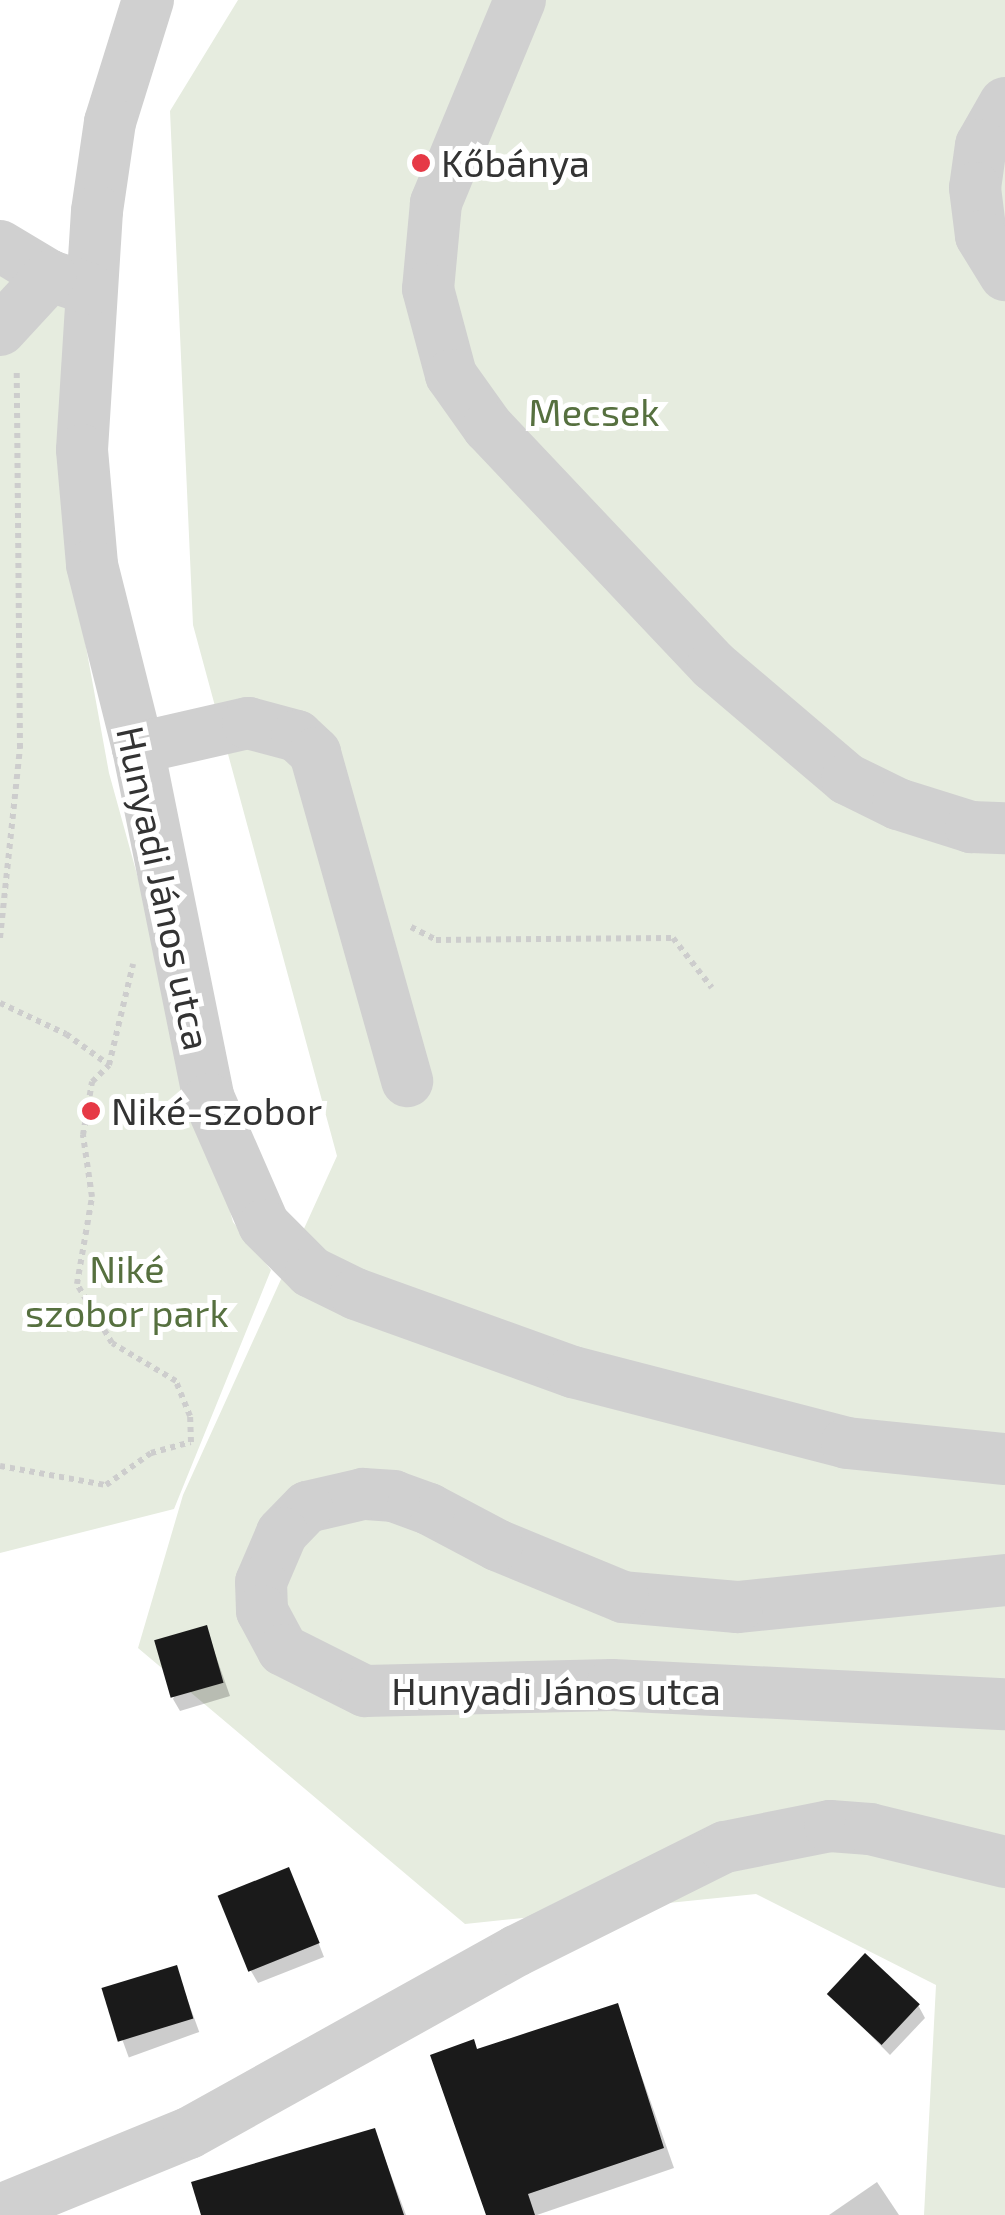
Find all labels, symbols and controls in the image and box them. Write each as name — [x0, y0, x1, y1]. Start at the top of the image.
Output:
place label: Kőbánya — [441, 140, 590, 186]
marker: Kőbánya — [410, 152, 432, 174]
park label: Mecsek — [528, 389, 660, 435]
street label: Hunyadi János utca — [107, 722, 221, 1054]
place label: Niké-szobor — [111, 1088, 322, 1134]
marker: Niké-szobor — [80, 1100, 102, 1122]
park label: Niké szobor park — [25, 1246, 229, 1336]
street label: Hunyadi János utca — [391, 1668, 721, 1714]

